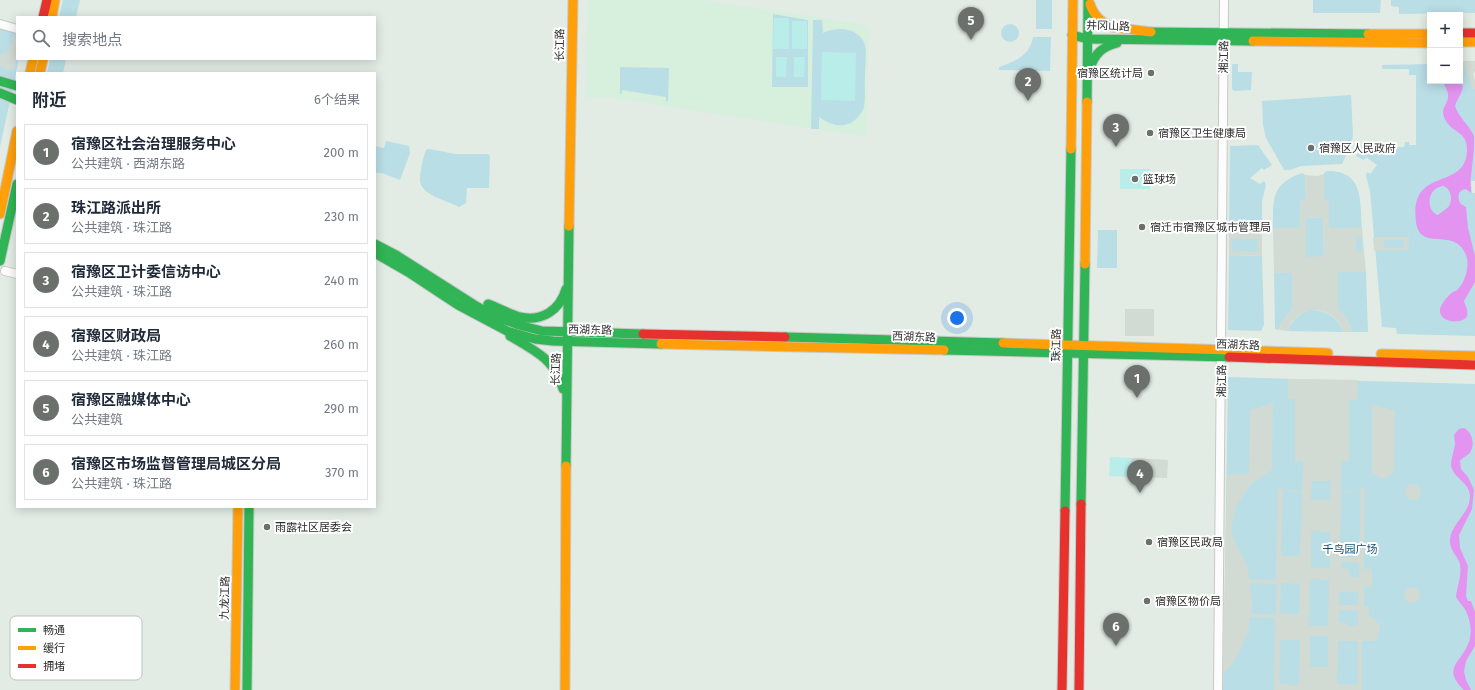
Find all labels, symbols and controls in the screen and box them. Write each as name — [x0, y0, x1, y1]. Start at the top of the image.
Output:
pin: 5 — [958, 7, 984, 40]
map controls — [1427, 12, 1463, 84]
button: + — [1427, 12, 1463, 48]
search box — [16, 16, 376, 60]
street label: 井冈山路 — [1086, 19, 1130, 33]
icon: search — [30, 27, 52, 49]
street label: 长江路 — [553, 28, 567, 62]
text: 搜索地点 — [62, 31, 122, 49]
street label: 湘江路 — [1217, 40, 1231, 74]
button: − — [1427, 48, 1463, 84]
place label: 宿豫区统计局 — [1077, 67, 1143, 80]
pin: 2 — [1015, 68, 1041, 101]
marker: 宿豫区统计局 — [1146, 68, 1156, 78]
text: 附近 — [32, 90, 66, 111]
text: 6个结果 — [314, 92, 360, 107]
pin: 3 — [1103, 114, 1129, 147]
place label: 宿豫区卫生健康局 — [1158, 127, 1246, 140]
marker: 宿豫区卫生健康局 — [1145, 128, 1155, 138]
text: 宿豫区社会治理服务中心 — [71, 135, 236, 153]
place label: 宿豫区人民政府 — [1319, 142, 1396, 155]
marker: 宿豫区人民政府 — [1306, 143, 1316, 153]
text: 1 — [43, 145, 49, 160]
text: 200 m — [323, 145, 359, 160]
text: 公共建筑 · 西湖东路 — [71, 156, 185, 171]
place label: 篮球场 — [1143, 173, 1176, 186]
marker: 篮球场 — [1130, 174, 1140, 184]
text: 珠江路派出所 — [71, 199, 161, 217]
text: 2 — [43, 209, 49, 224]
text: 230 m — [324, 209, 359, 224]
text: 公共建筑 · 珠江路 — [71, 220, 172, 235]
place label: 宿迁市宿豫区城市管理局 — [1150, 221, 1271, 234]
marker: 宿迁市宿豫区城市管理局 — [1137, 222, 1147, 232]
text: 宿豫区卫计委信访中心 — [71, 263, 221, 281]
text: 3 — [43, 273, 49, 288]
text: 240 m — [324, 273, 359, 288]
text: 公共建筑 · 珠江路 — [71, 284, 172, 299]
your location — [947, 308, 967, 328]
street label: 西湖东路 — [568, 323, 612, 337]
text: 宿豫区财政局 — [71, 327, 161, 345]
street label: 珠江路 — [1050, 329, 1063, 362]
street label: 西湖东路 — [892, 330, 936, 344]
text: 4 — [42, 337, 50, 352]
text: 260 m — [324, 337, 359, 352]
street label: 西湖东路 — [1216, 338, 1260, 352]
text: 公共建筑 · 珠江路 — [71, 348, 172, 363]
street label: 长江路 — [549, 352, 563, 386]
street label: 湘江路 — [1215, 364, 1229, 398]
pin: 1 — [1124, 365, 1150, 398]
text: 宿豫区融媒体中心 — [71, 391, 191, 409]
text: 5 — [43, 401, 49, 416]
text: 290 m — [324, 401, 359, 416]
text: 公共建筑 — [71, 412, 123, 427]
text: 宿豫区市场监督管理局城区分局 — [71, 455, 281, 473]
pin: 4 — [1127, 460, 1153, 493]
text: 6 — [42, 465, 50, 480]
text: 370 m — [325, 465, 359, 480]
text: 公共建筑 · 珠江路 — [71, 476, 172, 491]
place label: 雨露社区居委会 — [275, 521, 352, 534]
marker: 雨露社区居委会 — [262, 522, 272, 532]
place label: 宿豫区民政局 — [1157, 536, 1223, 549]
marker: 宿豫区民政局 — [1144, 537, 1154, 547]
park label: 千鸟园广场 — [1323, 543, 1378, 556]
street label: 九龙江路 — [218, 576, 232, 620]
place label: 宿豫区物价局 — [1155, 595, 1221, 608]
marker: 宿豫区物价局 — [1142, 596, 1152, 606]
pin: 6 — [1103, 613, 1129, 646]
legend — [10, 616, 142, 680]
text: 畅通 — [43, 624, 65, 637]
text: 缓行 — [43, 642, 65, 655]
text: 拥堵 — [43, 660, 65, 673]

